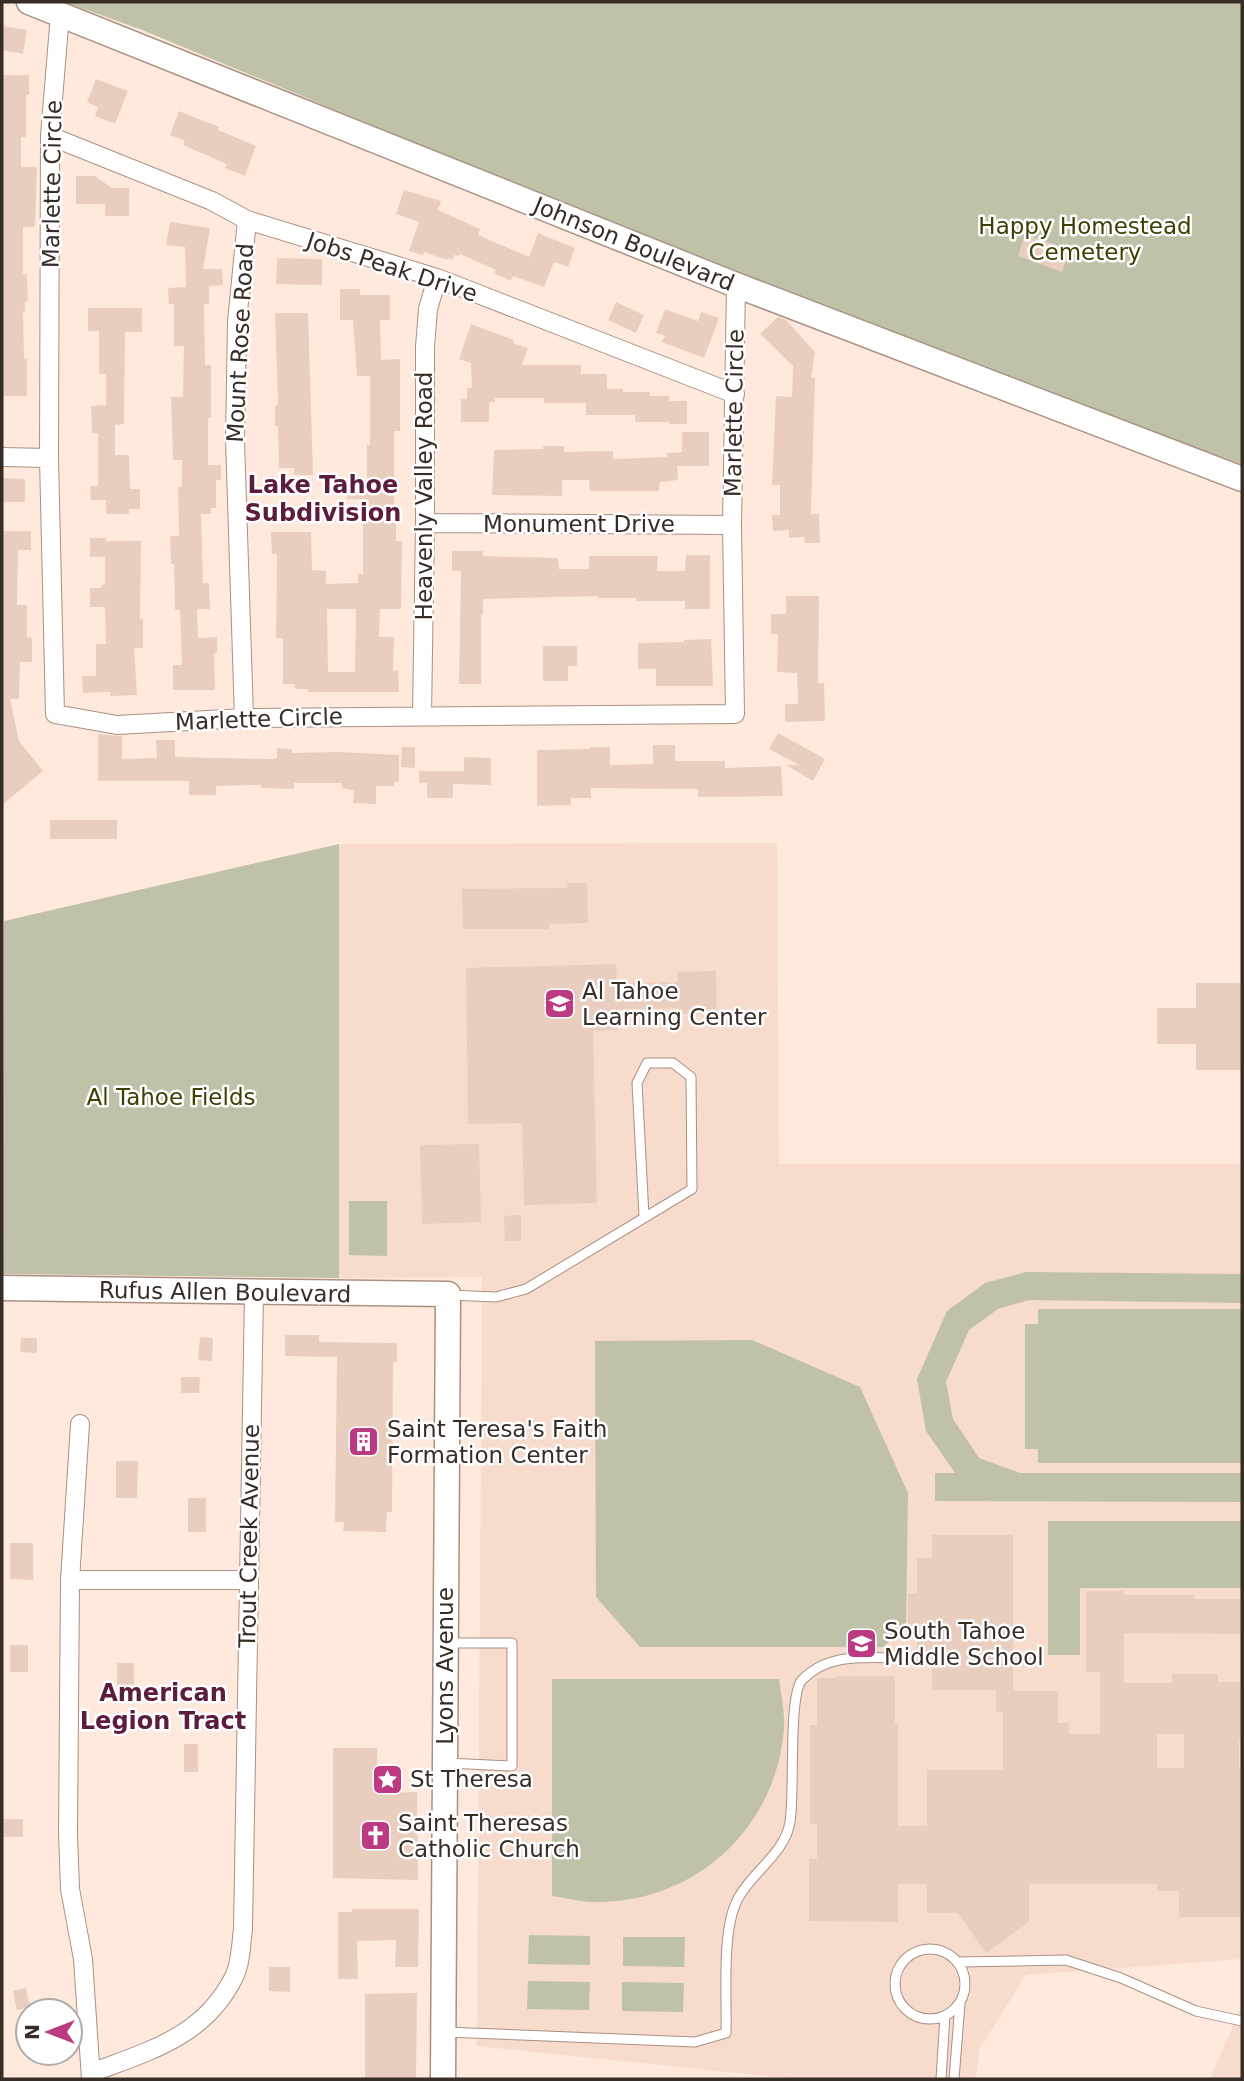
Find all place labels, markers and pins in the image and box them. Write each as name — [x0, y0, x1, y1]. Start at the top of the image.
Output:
place label: Al Tahoe Learning Center — [582, 978, 767, 1030]
school or university icon: Al Tahoe Learning Center — [542, 987, 576, 1021]
place label: Saint Teresa's Faith Formation Center — [387, 1416, 607, 1468]
building icon: Saint Teresa's Faith Formation Center — [347, 1425, 381, 1459]
place label: South Tahoe Middle School — [884, 1618, 1044, 1670]
school or university icon: South Tahoe Middle School — [844, 1627, 878, 1661]
place icon: St Theresa — [370, 1762, 404, 1796]
place label: St Theresa — [410, 1766, 533, 1792]
place label: Saint Theresas Catholic Church — [398, 1810, 580, 1862]
church icon: Saint Theresas Catholic Church — [358, 1819, 392, 1853]

